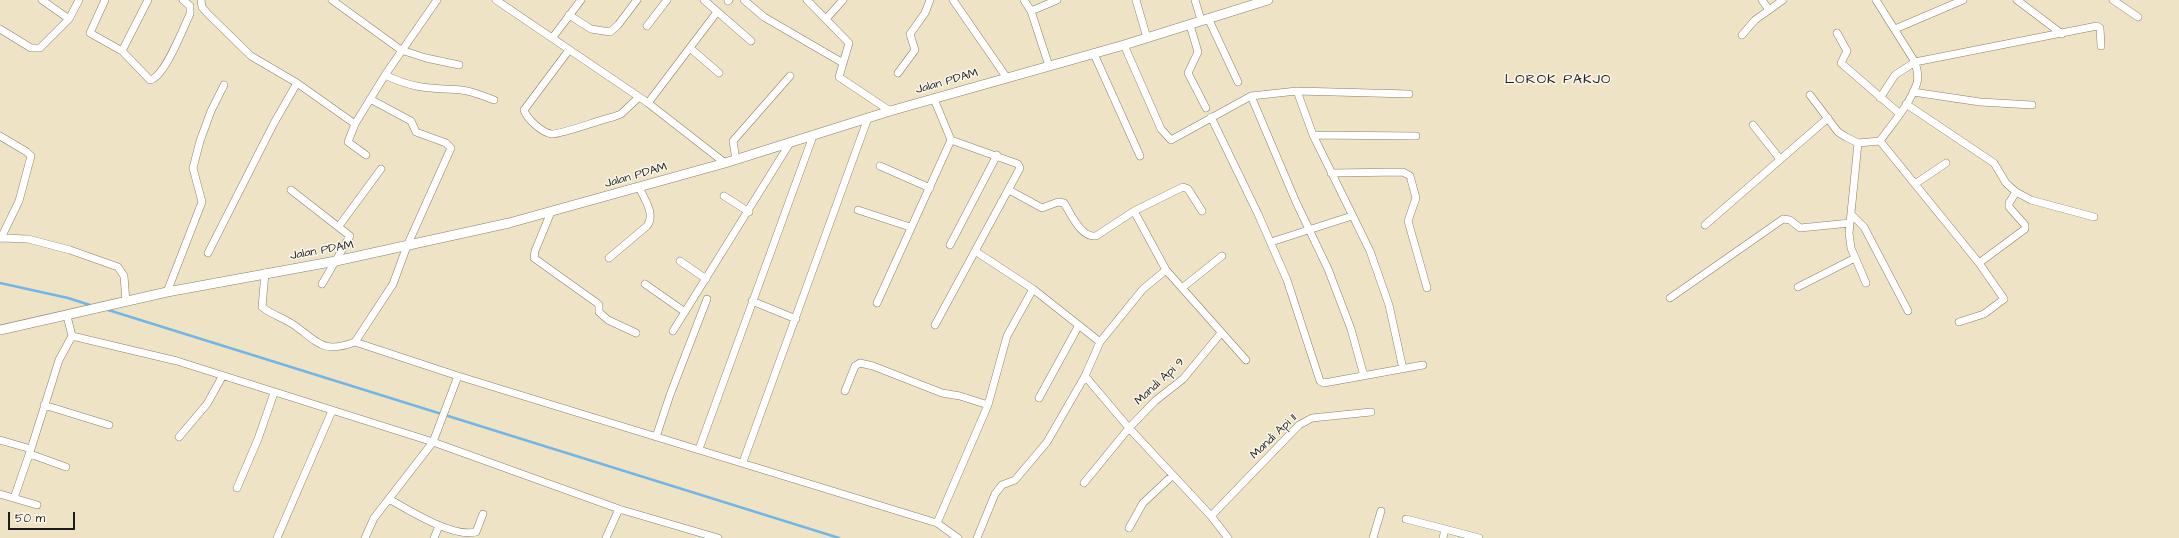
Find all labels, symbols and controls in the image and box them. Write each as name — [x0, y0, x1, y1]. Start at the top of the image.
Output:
street label: Jalan PDAM — [914, 66, 980, 98]
district label: LOROK PAKJO — [1505, 72, 1611, 88]
street label: Jalan PDAM — [603, 160, 669, 192]
street label: Jalan PDAM — [289, 238, 355, 264]
street label: Mandi Api 9 — [1132, 355, 1188, 409]
street label: Mandi Api 11 — [1248, 411, 1300, 463]
scale bar — [10, 504, 77, 530]
text: 50 m — [15, 510, 45, 527]

